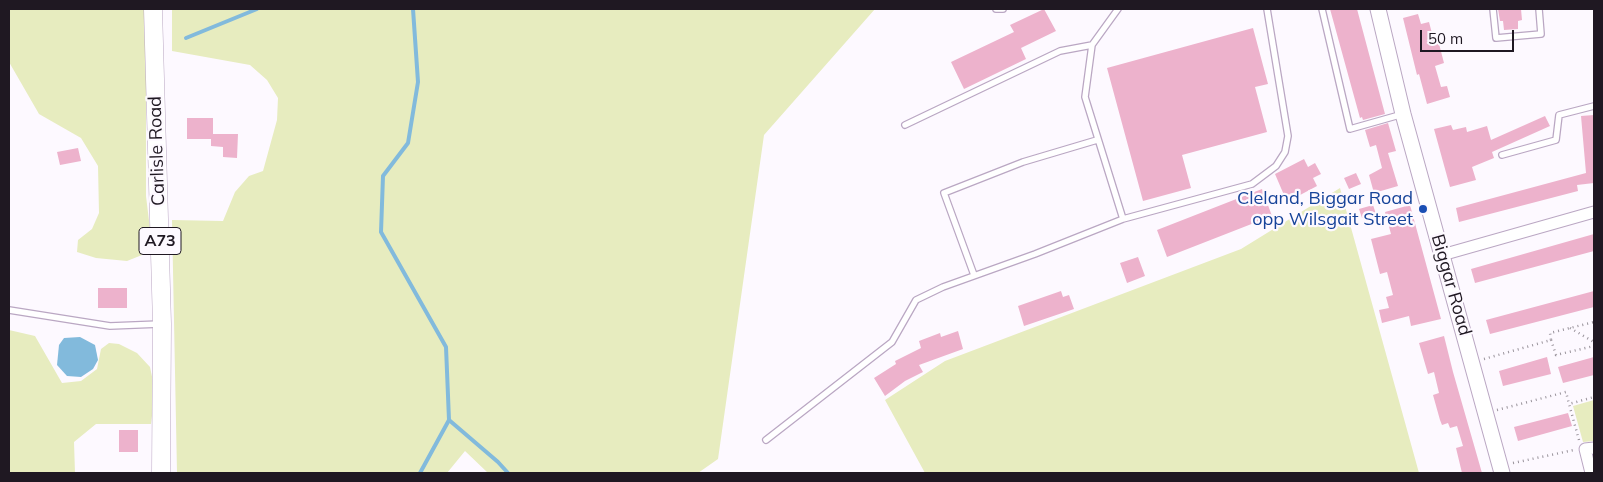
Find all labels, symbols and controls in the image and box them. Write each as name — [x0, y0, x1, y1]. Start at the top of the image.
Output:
scale bar — [1423, 20, 1517, 52]
text: 50 m — [1428, 29, 1463, 48]
street label: Carlisle Road — [144, 96, 170, 206]
place label: Cleland, Biggar Road opp Wilsgait Street — [1237, 188, 1413, 230]
marker: Cleland, Biggar Road opp Wilsgait Street — [1417, 203, 1429, 215]
road number: A73 — [139, 228, 181, 255]
street label: Biggar Road — [1426, 232, 1476, 338]

